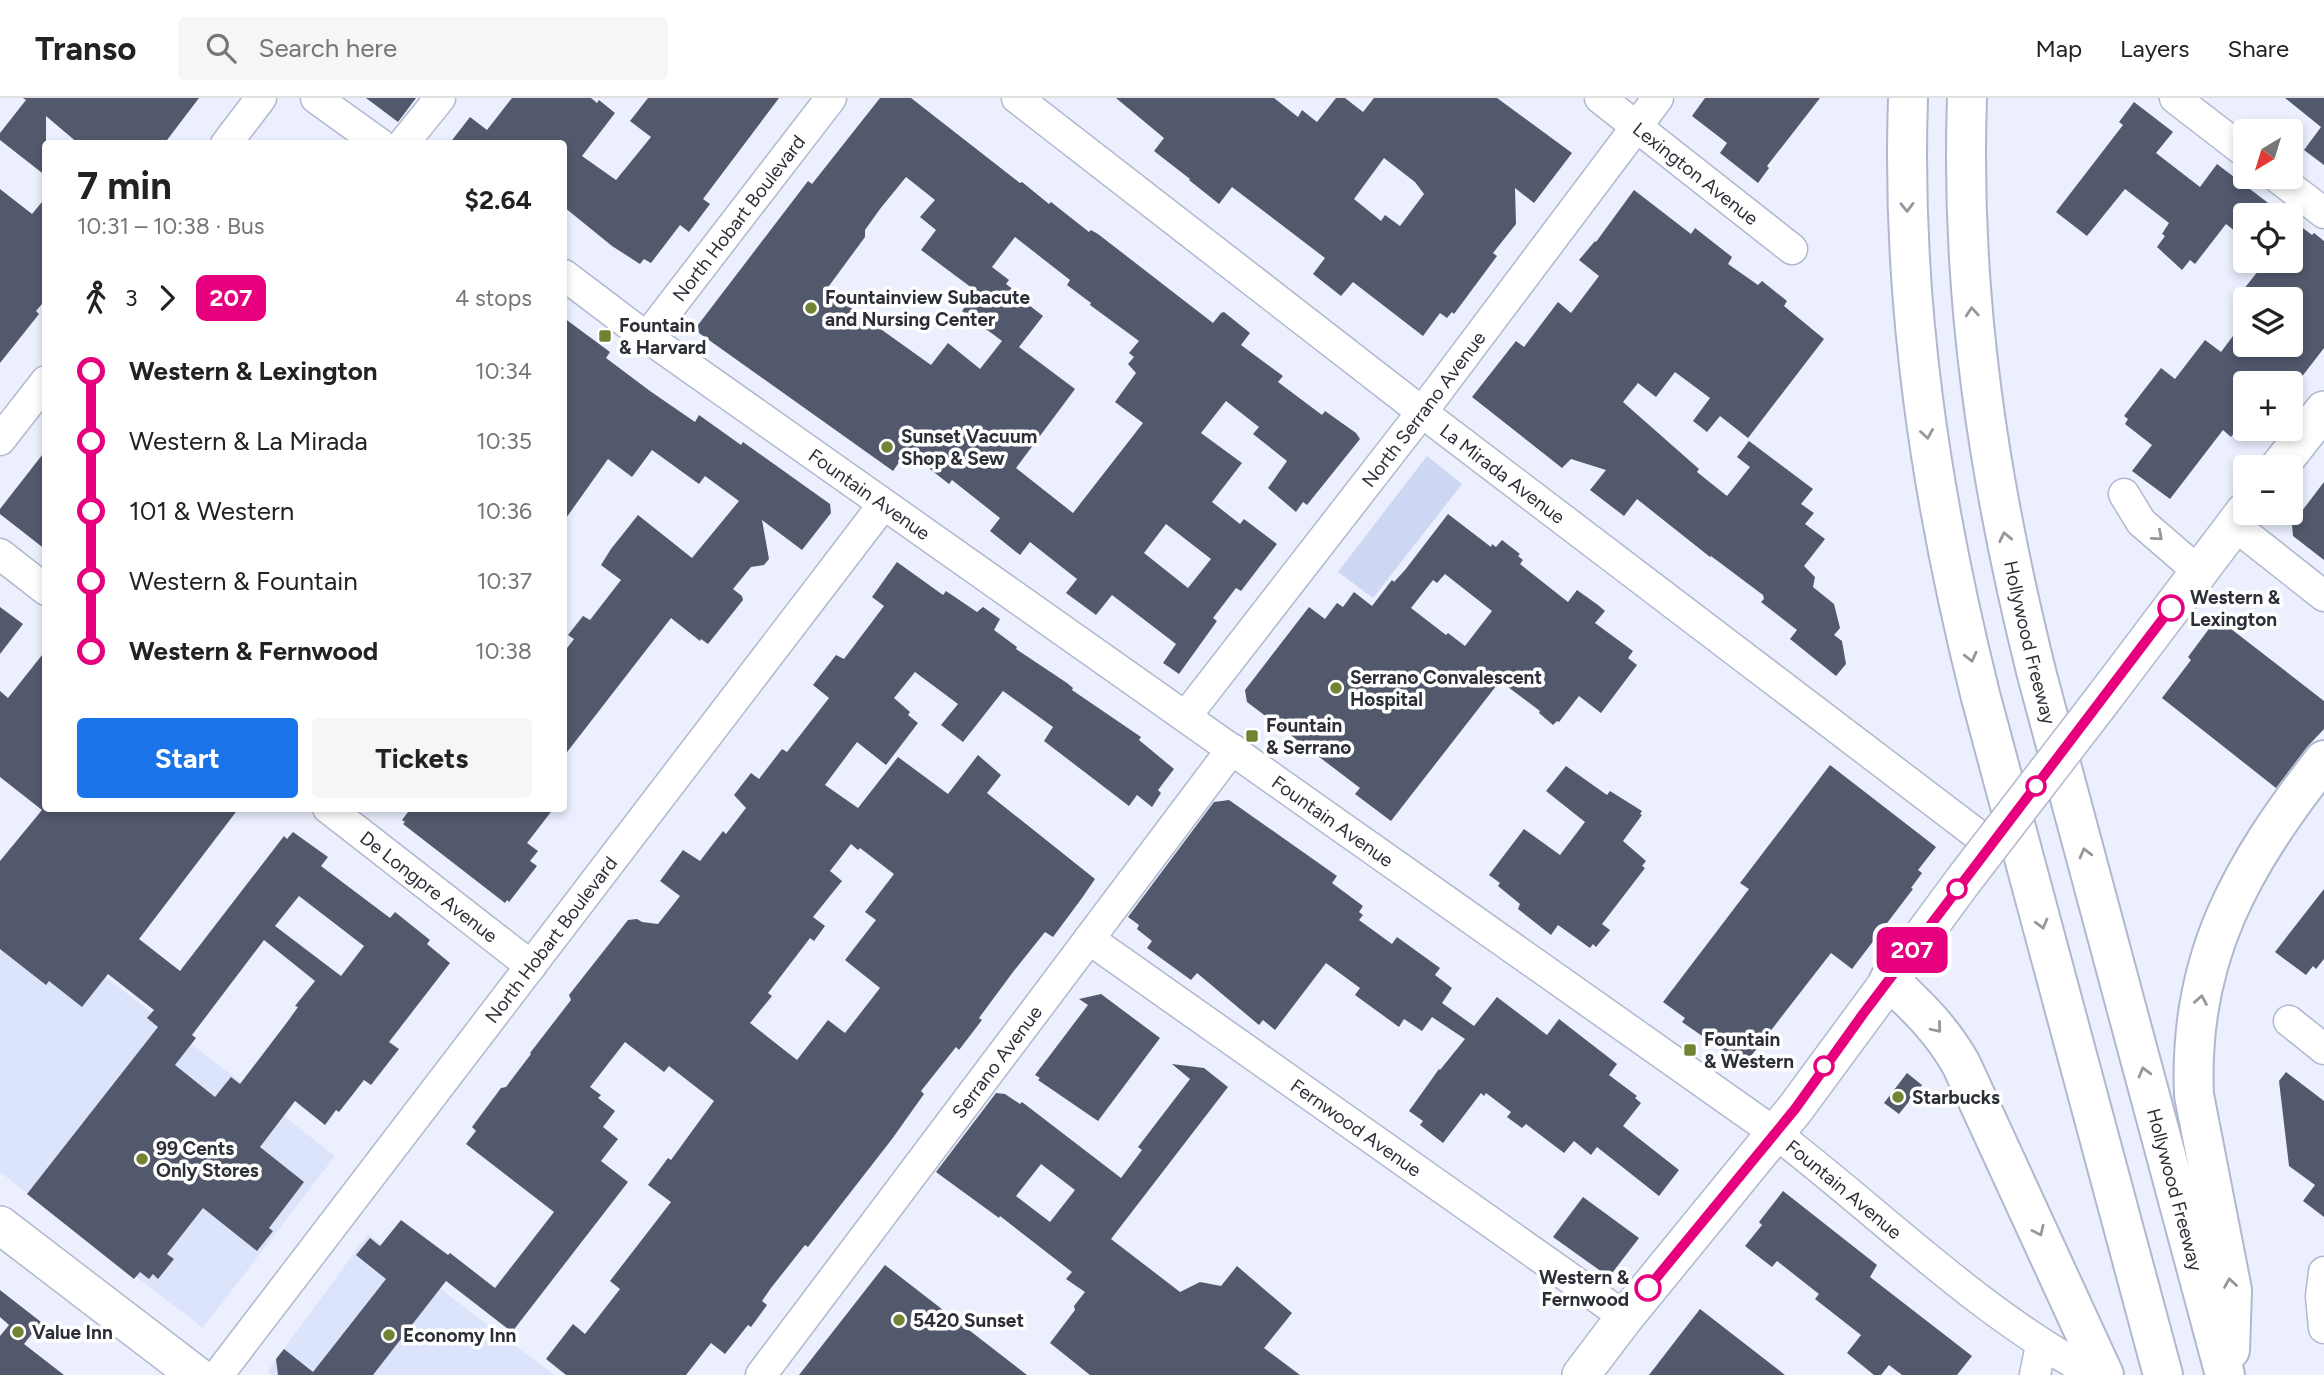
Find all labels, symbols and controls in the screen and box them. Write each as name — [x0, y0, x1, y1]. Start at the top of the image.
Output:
search box — [178, 17, 668, 80]
text: Transo — [35, 29, 136, 68]
icon: search — [202, 29, 240, 67]
text: Search here — [258, 32, 397, 64]
text: Map — [2035, 34, 2082, 63]
text: Layers — [2120, 34, 2189, 63]
text: Share — [2227, 34, 2289, 63]
street label: Lexington Avenue — [1629, 117, 1763, 230]
north arrow — [2233, 119, 2303, 189]
map controls — [2233, 119, 2303, 525]
street label: North Hobart Boulevard — [667, 130, 810, 306]
text: 7 min — [77, 163, 172, 209]
text: $2.64 — [465, 184, 532, 216]
one-way arrow — [1900, 202, 1915, 213]
button: locate — [2233, 203, 2303, 273]
text: 10:31 – 10:38 · Bus — [77, 212, 265, 240]
icon: walk — [77, 279, 115, 317]
icon: forward — [148, 279, 186, 317]
text: 207 — [210, 283, 252, 312]
text: 3 — [125, 284, 138, 312]
text: 4 stops — [455, 284, 532, 312]
place label: Fountainview Subacute and Nursing Center — [825, 286, 1031, 331]
button: layers — [2233, 287, 2303, 357]
marker: Fountainview Subacute and Nursing Center — [803, 300, 819, 316]
one-way arrow — [1965, 307, 1980, 318]
place label: Fountain & Harvard — [619, 314, 706, 359]
street label: North Serrano Avenue — [1357, 327, 1490, 492]
marker: Fountain & Harvard — [597, 328, 613, 344]
text: Western & Lexington — [129, 355, 378, 387]
text: 10:34 — [475, 357, 532, 385]
button: + — [2233, 371, 2303, 441]
street label: La Mirada Avenue — [1436, 419, 1570, 528]
text: Western & La Mirada — [129, 425, 368, 457]
place label: Sunset Vacuum Shop & Sew — [901, 425, 1037, 470]
text: 10:35 — [476, 427, 532, 455]
one-way arrow — [1919, 428, 1934, 440]
marker: Sunset Vacuum Shop & Sew — [879, 439, 895, 455]
street label: Fountain Avenue — [804, 443, 935, 545]
button: − — [2233, 455, 2303, 525]
text: 101 & Western — [129, 495, 294, 527]
text: 10:36 — [476, 497, 532, 525]
one-way arrow — [2149, 528, 2162, 540]
one-way arrow — [1998, 531, 2013, 543]
street label: Hollywood Freeway — [1999, 559, 2061, 727]
text: Western & Fountain — [129, 565, 358, 597]
text: 10:37 — [477, 567, 532, 595]
place label: Western & Lexington — [2190, 586, 2281, 631]
marker: Western & Lexington — [2158, 595, 2184, 621]
text: Western & Fernwood — [129, 635, 378, 667]
text: 10:38 — [475, 637, 532, 665]
one-way arrow — [1963, 651, 1977, 663]
place label: Serrano Convalescent Hospital — [1350, 666, 1542, 711]
marker: Serrano Convalescent Hospital — [1328, 680, 1344, 696]
place label: Fountain & Serrano — [1266, 714, 1351, 759]
button: Start — [77, 718, 298, 798]
button: Tickets — [312, 718, 532, 798]
marker: Fountain & Serrano — [1244, 728, 1260, 744]
street label: Fountain Avenue — [1268, 770, 1398, 872]
unlabelled marker — [2026, 776, 2046, 796]
street label: De Longpre Avenue — [356, 826, 502, 947]
one-way arrow — [2078, 847, 2093, 859]
street label: North Hobart Boulevard — [480, 852, 622, 1028]
unlabelled marker — [1947, 879, 1967, 899]
one-way arrow — [2034, 918, 2048, 930]
line badge: 207 — [1872, 927, 1952, 973]
text: 207 — [1891, 935, 1933, 964]
one-way arrow — [2193, 994, 2208, 1006]
street label: Serrano Avenue — [947, 1001, 1047, 1123]
one-way arrow — [1929, 1020, 1942, 1033]
place label: Fountain & Western — [1704, 1028, 1794, 1073]
marker: Fountain & Western — [1682, 1042, 1698, 1058]
unlabelled marker — [1814, 1056, 1834, 1076]
one-way arrow — [2137, 1067, 2152, 1079]
street label: Fernwood Avenue — [1287, 1074, 1426, 1181]
place label: Starbucks — [1912, 1086, 2000, 1109]
marker: Starbucks — [1890, 1089, 1906, 1105]
street label: Hollywood Freeway — [2142, 1106, 2208, 1273]
street label: Fountain Avenue — [1781, 1134, 1906, 1244]
place label: 99 Cents Only Stores — [156, 1137, 259, 1182]
marker: 99 Cents Only Stores — [134, 1151, 150, 1167]
one-way arrow — [2030, 1224, 2044, 1236]
place label: Western & Fernwood — [1539, 1266, 1630, 1311]
marker: Western & Fernwood — [1635, 1275, 1661, 1301]
one-way arrow — [2223, 1277, 2238, 1288]
place label: 5420 Sunset — [913, 1309, 1024, 1332]
marker: 5420 Sunset — [891, 1312, 907, 1328]
place label: Value Inn — [32, 1321, 113, 1344]
marker: Value Inn — [10, 1324, 26, 1340]
place label: Economy Inn — [403, 1324, 516, 1347]
marker: Economy Inn — [381, 1327, 397, 1343]

